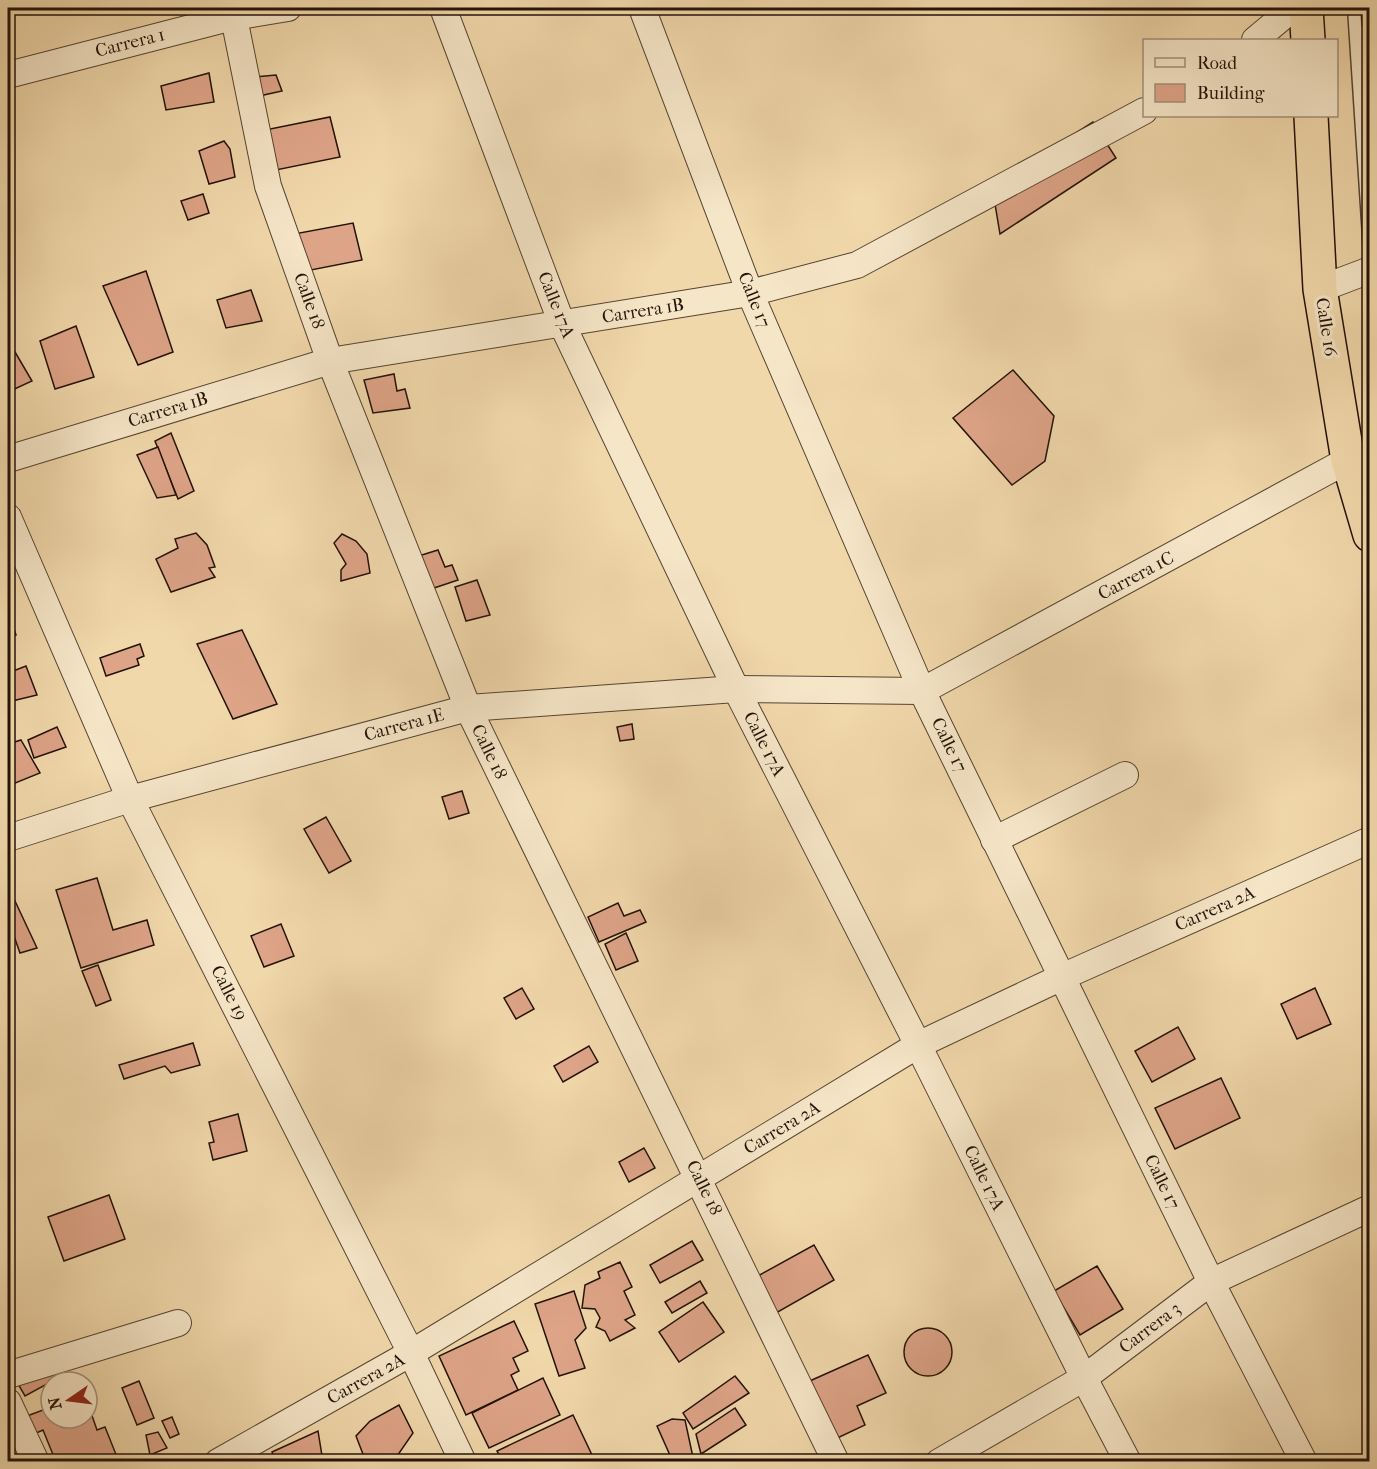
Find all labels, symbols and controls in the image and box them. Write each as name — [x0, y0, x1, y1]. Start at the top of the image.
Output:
street label: Carrera 1 — [93, 24, 167, 62]
legend — [1143, 39, 1338, 117]
text: Road — [1197, 53, 1237, 74]
text: Building — [1197, 83, 1265, 104]
street label: Calle 17A — [533, 269, 579, 342]
street label: Calle 17 — [733, 269, 775, 331]
street label: Calle 18 — [289, 270, 329, 332]
street label: Carrera 1B — [601, 294, 685, 328]
street label: Calle 16 — [1311, 296, 1341, 358]
street label: Carrera 1B — [125, 388, 211, 432]
street label: Carrera 1C — [1094, 547, 1178, 605]
street label: Carrera 1E — [362, 704, 446, 746]
street label: Calle 17A — [739, 708, 789, 780]
street label: Calle 17 — [927, 714, 971, 776]
street label: Calle 18 — [467, 721, 511, 783]
street label: Carrera 2A — [1172, 882, 1259, 936]
street label: Calle 19 — [206, 962, 252, 1024]
street label: Carrera 2A — [740, 1097, 824, 1159]
street label: Calle 17A — [959, 1142, 1009, 1214]
street label: Calle 17 — [1140, 1151, 1184, 1213]
street label: Calle 18 — [682, 1157, 726, 1219]
street label: Carrera 3 — [1115, 1298, 1185, 1358]
street label: Carrera 2A — [324, 1349, 409, 1409]
north arrow — [39, 1370, 99, 1430]
text: N — [44, 1394, 66, 1412]

